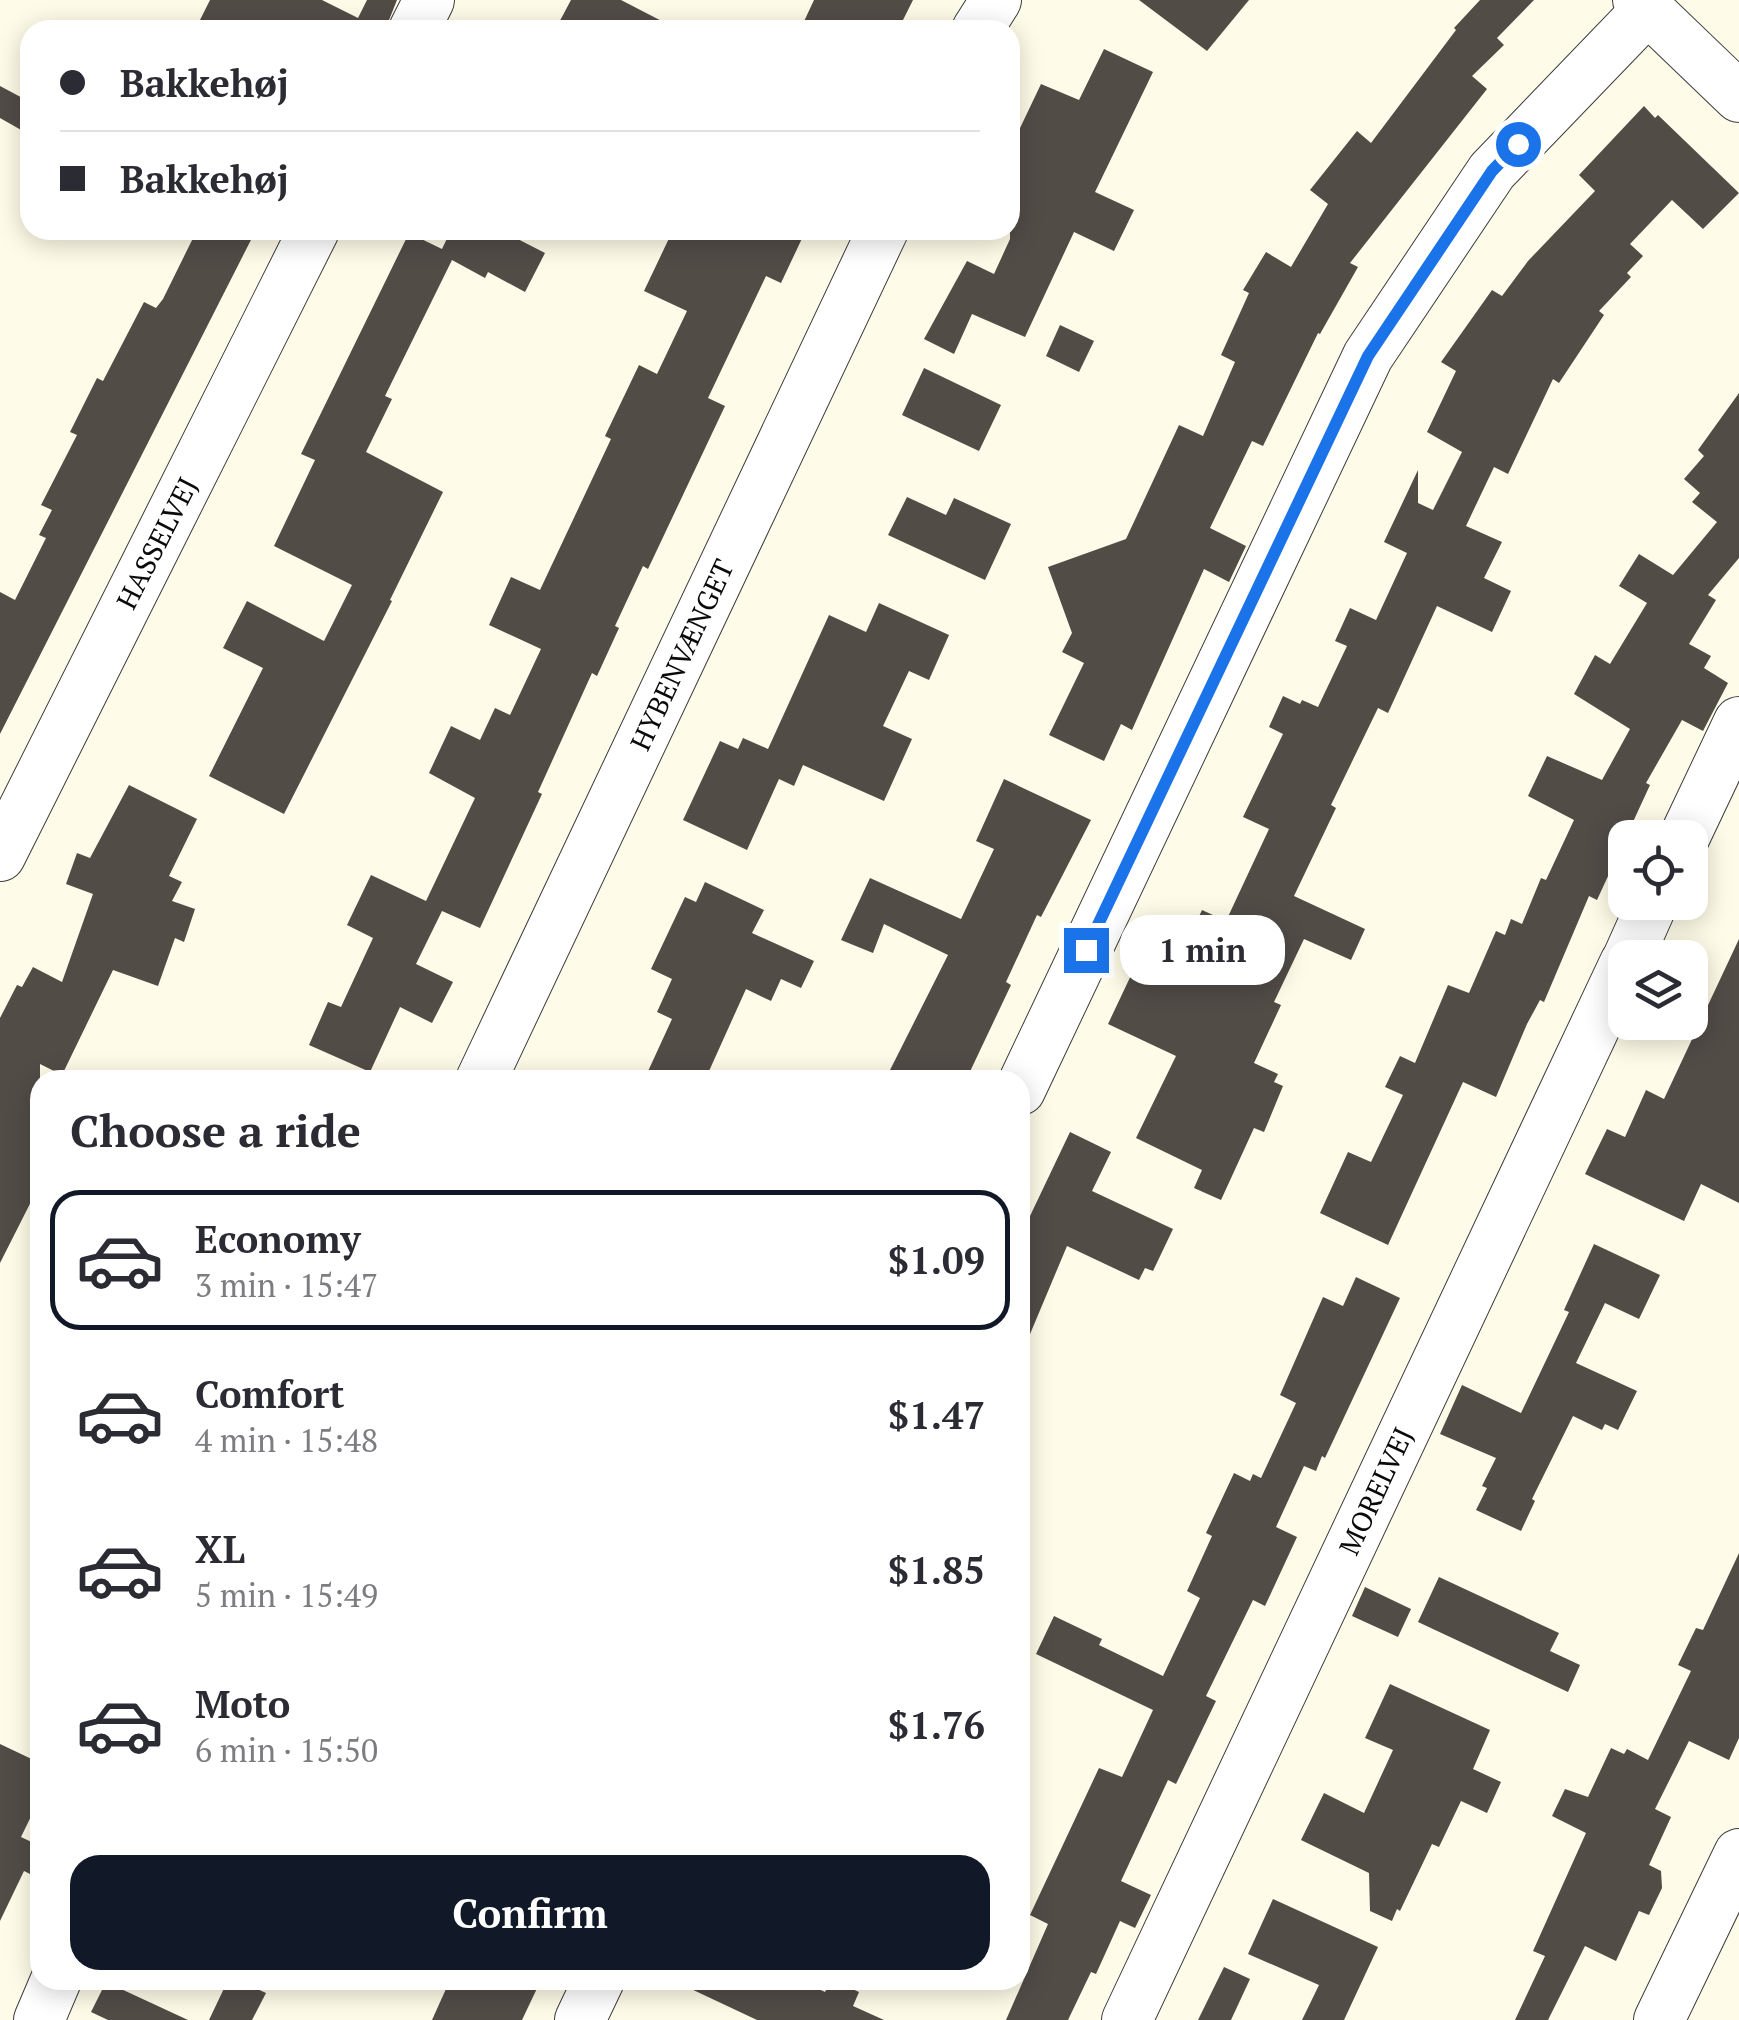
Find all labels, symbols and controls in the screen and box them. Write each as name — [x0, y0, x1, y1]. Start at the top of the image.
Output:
text: Bakkehøj — [120, 58, 289, 108]
route start — [1496, 122, 1541, 167]
text: Bakkehøj — [120, 154, 289, 204]
street label: HASSELVEJ — [108, 470, 206, 615]
street label: HYBENVÆNGET — [621, 553, 742, 756]
map controls — [1608, 820, 1708, 1040]
button: locate — [1608, 820, 1708, 920]
callout: 1 min — [1121, 915, 1286, 985]
route end — [1064, 928, 1109, 973]
text: 1 min — [1159, 929, 1246, 971]
button: layers — [1608, 940, 1708, 1040]
text: Choose a ride — [70, 1100, 361, 1160]
text: Economy — [195, 1214, 361, 1264]
icon: car — [75, 1215, 165, 1305]
text: $1.09 — [888, 1235, 985, 1285]
text: 3 min · 15:47 — [195, 1264, 378, 1306]
text: Comfort — [195, 1369, 344, 1419]
icon: car — [75, 1370, 165, 1460]
text: $1.47 — [888, 1390, 985, 1440]
text: 4 min · 15:48 — [195, 1419, 378, 1461]
street label: MORELVEJ — [1330, 1421, 1421, 1561]
text: XL — [195, 1524, 245, 1574]
icon: car — [75, 1525, 165, 1615]
text: $1.85 — [888, 1545, 985, 1595]
text: 5 min · 15:49 — [195, 1574, 378, 1616]
text: Moto — [195, 1679, 290, 1729]
icon: car — [75, 1680, 165, 1770]
text: $1.76 — [888, 1700, 985, 1750]
text: 6 min · 15:50 — [195, 1729, 378, 1771]
button: Confirm — [70, 1855, 990, 1970]

